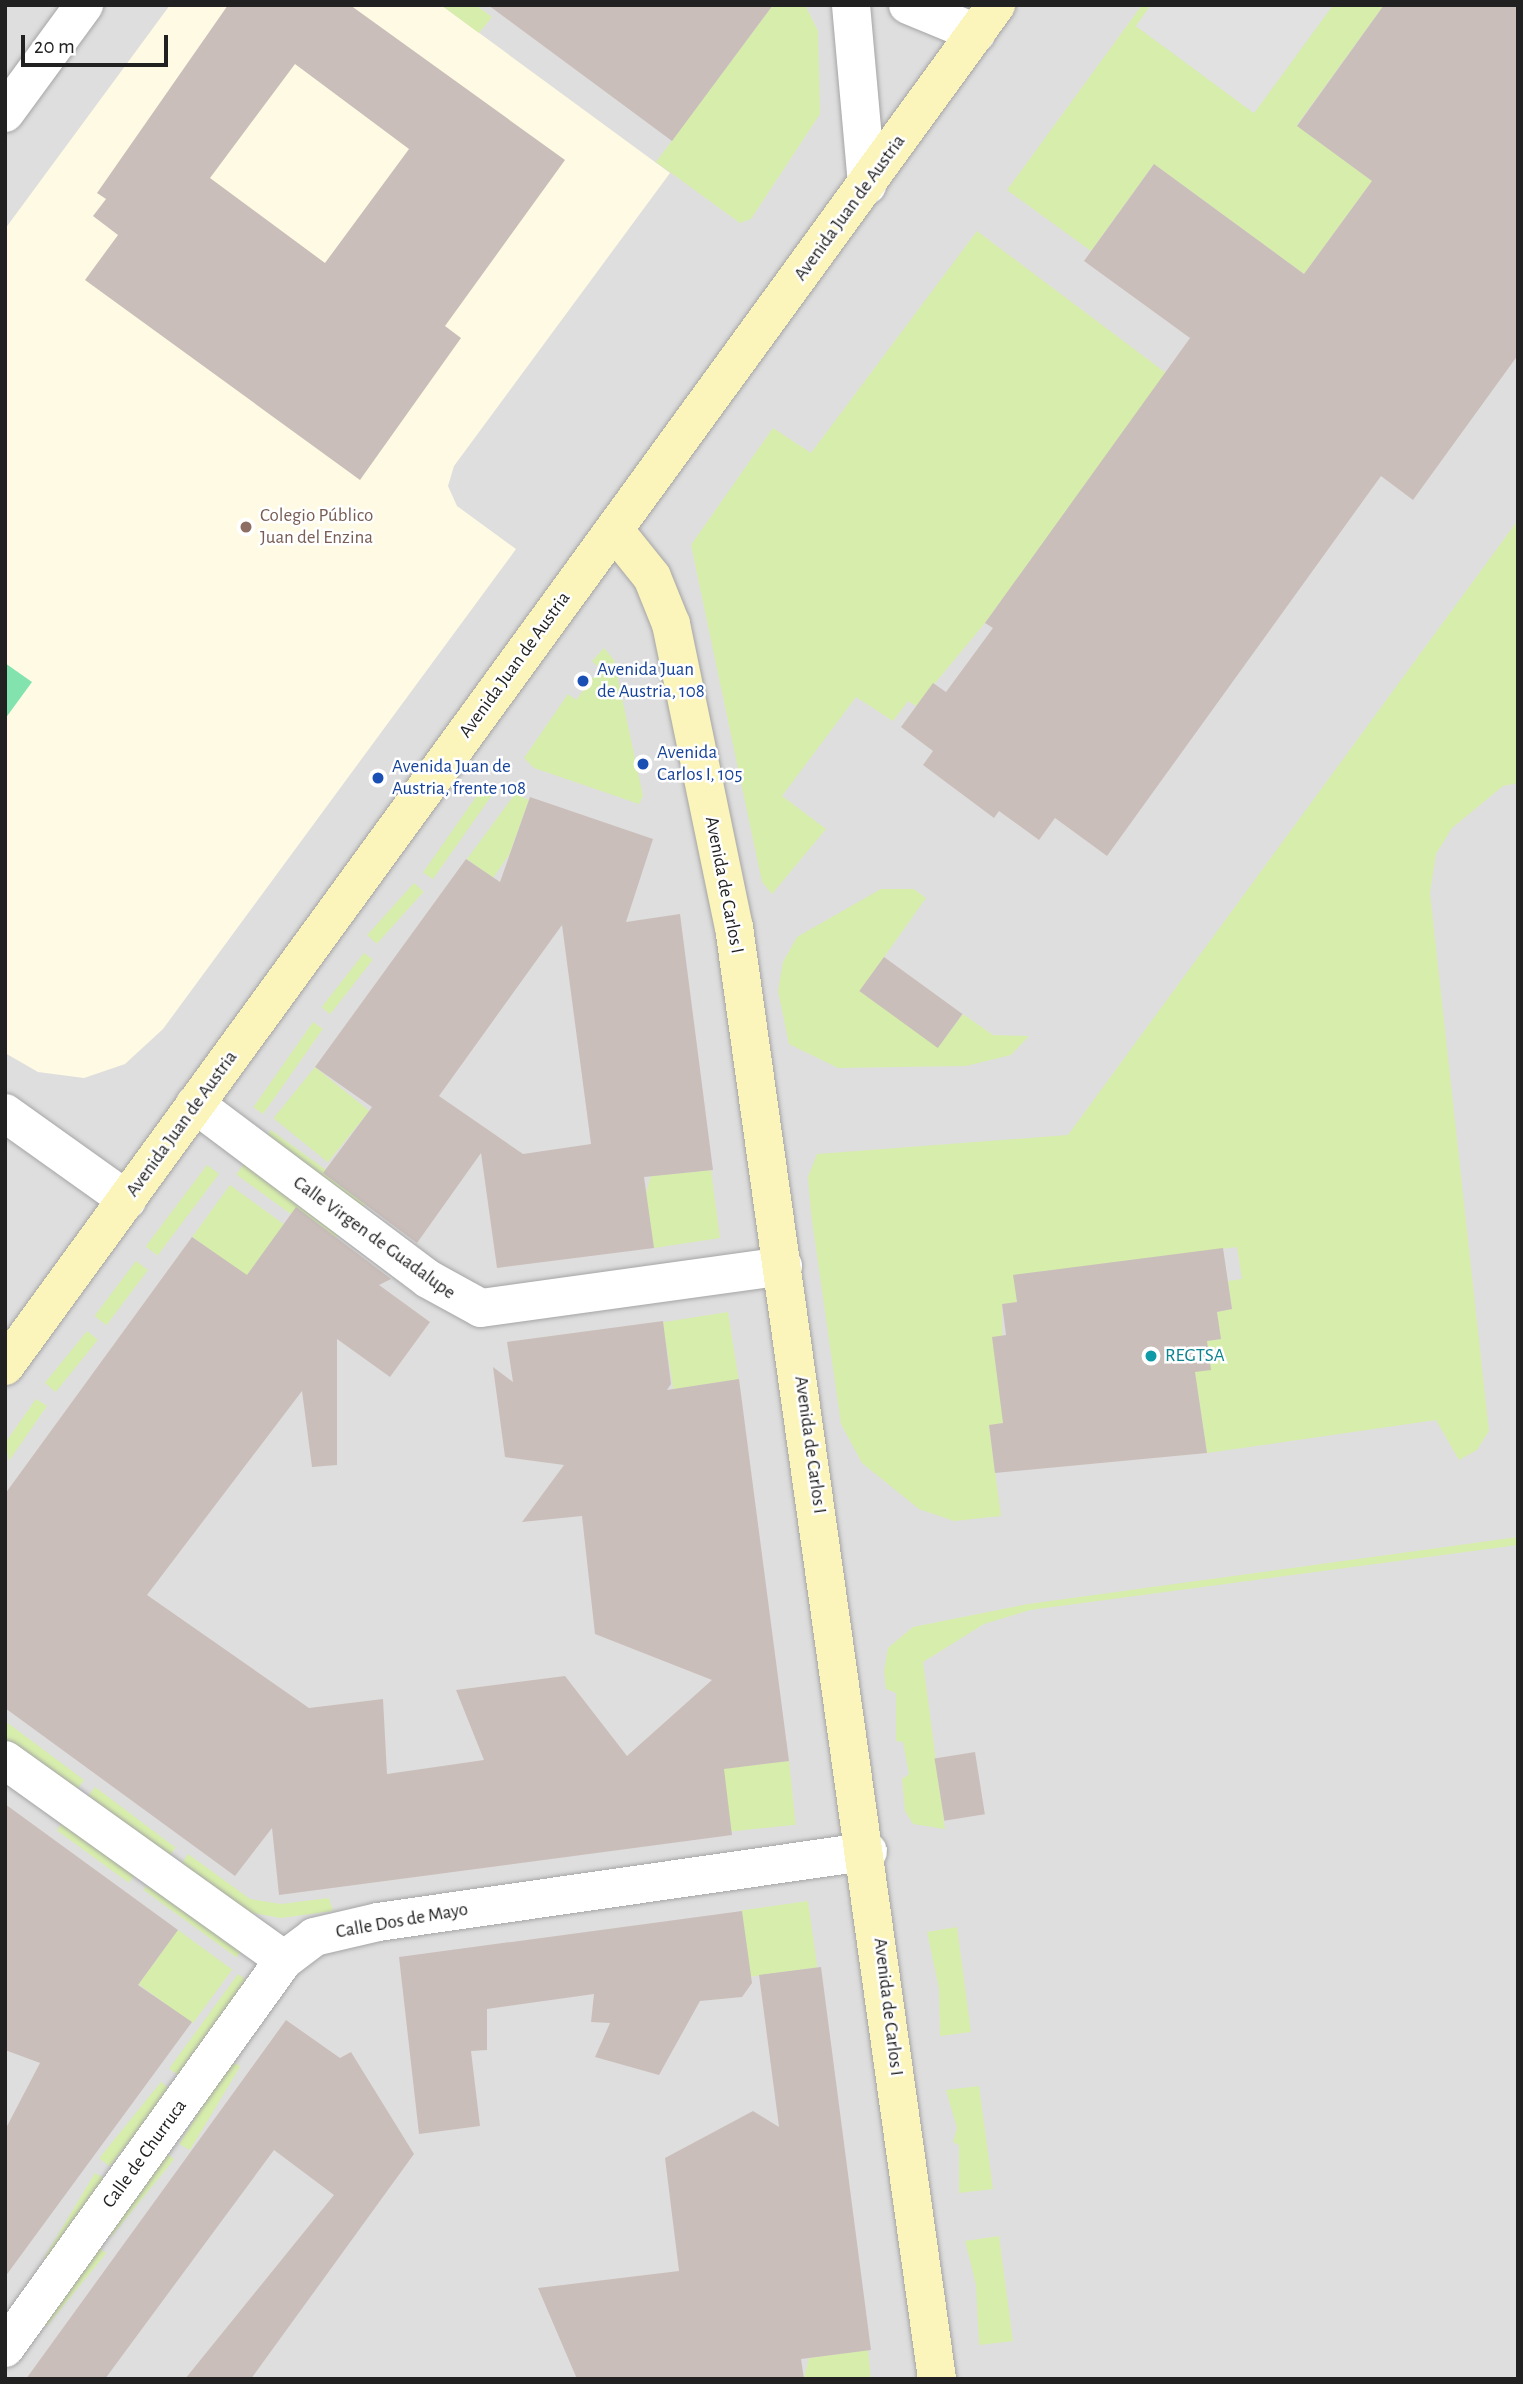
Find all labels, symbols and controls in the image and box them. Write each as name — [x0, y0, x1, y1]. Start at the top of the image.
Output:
scale bar — [24, 21, 172, 65]
text: 20 m — [34, 36, 75, 57]
street label: Avenida Juan de Austria — [789, 131, 911, 285]
place label: Colegio Público Juan del Enzina — [260, 505, 373, 549]
marker: Colegio Público Juan del Enzina — [238, 519, 254, 535]
street label: Avenida Juan de Austria — [454, 588, 576, 742]
place label: Avenida Juan de Austria, 108 — [597, 659, 705, 703]
marker: Avenida Juan de Austria, 108 — [575, 673, 591, 689]
place label: Avenida Carlos I, 105 — [657, 742, 742, 786]
place label: Avenida Juan de Austria, frente 108 — [392, 756, 526, 800]
marker: Avenida Carlos I, 105 — [635, 756, 651, 772]
marker: Avenida Juan de Austria, frente 108 — [370, 770, 386, 786]
street label: Avenida de Carlos I — [700, 815, 748, 955]
street label: Avenida Juan de Austria — [121, 1047, 243, 1201]
street label: Calle Virgen de Guadalupe — [288, 1171, 460, 1305]
place label: REGTSA — [1165, 1345, 1225, 1367]
marker: REGTSA — [1143, 1348, 1159, 1364]
street label: Avenida de Carlos I — [789, 1375, 831, 1515]
street label: Calle Dos de Mayo — [334, 1898, 470, 1944]
street label: Avenida de Carlos I — [868, 1937, 908, 2077]
street label: Calle de Churruca — [98, 2095, 192, 2213]

